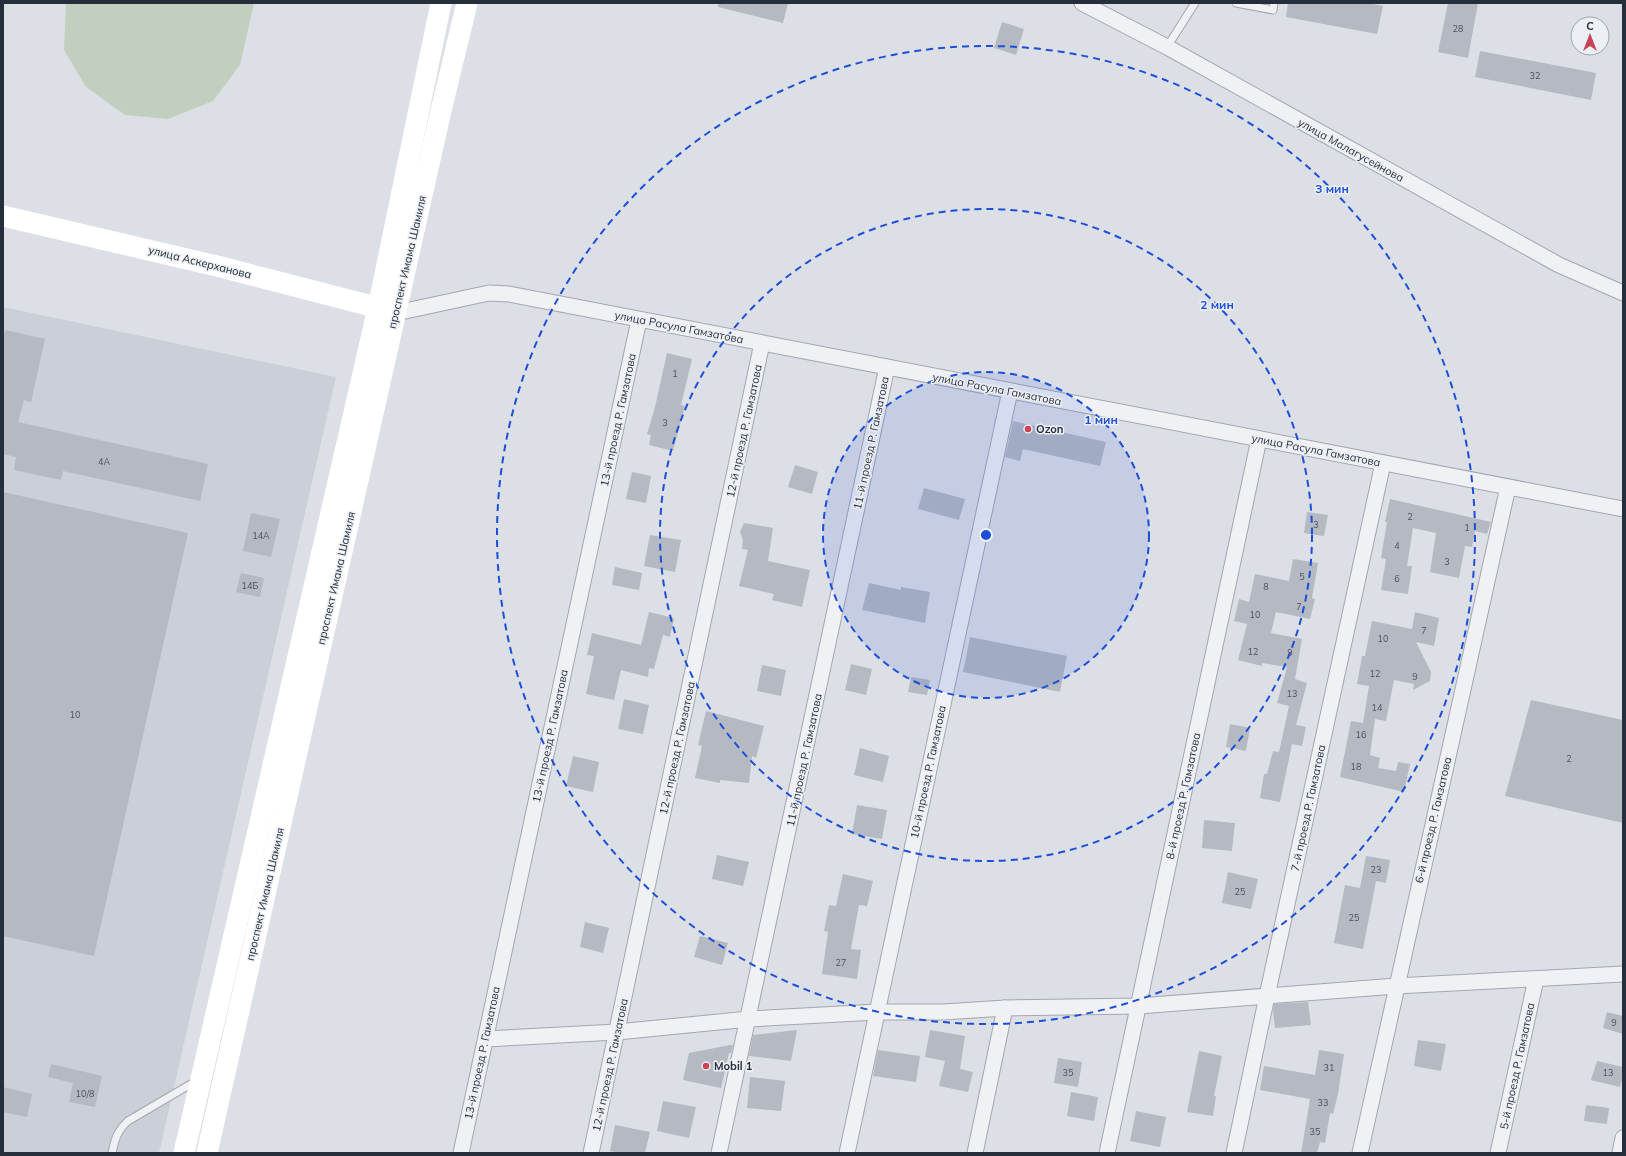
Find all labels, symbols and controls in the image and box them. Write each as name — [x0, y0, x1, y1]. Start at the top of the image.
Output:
north arrow — [1570, 16, 1610, 56]
text: С — [1586, 19, 1594, 33]
house number: 28 — [1453, 23, 1463, 34]
house number: 32 — [1530, 70, 1540, 81]
street label: улица Малагусейнова — [1296, 115, 1406, 185]
text: 3 мин — [1315, 181, 1349, 196]
street label: проспект Имама Шамиля — [385, 194, 429, 330]
street label: улица Аскерханова — [147, 242, 253, 282]
text: 2 мин — [1200, 297, 1234, 312]
street label: улица Расула Гамзатова — [613, 308, 745, 346]
street label: 13-й проезд Р. Гамзатова — [597, 352, 639, 488]
street label: 12-й проезд Р. Гамзатова — [723, 363, 765, 499]
house number: 1 — [672, 368, 678, 379]
street label: улица Расула Гамзатова — [931, 370, 1063, 408]
street label: 11-й проезд Р. Гамзатова — [850, 375, 892, 511]
text: 1 мин — [1084, 412, 1118, 427]
house number: 3 — [662, 417, 668, 428]
place label: Ozon — [1036, 422, 1063, 436]
marker: Ozon — [1023, 424, 1033, 434]
street label: улица Расула Гамзатова — [1250, 431, 1382, 469]
house number: 4А — [98, 456, 110, 467]
street label: проспект Имама Шамиля — [314, 510, 358, 646]
house number: 2 — [1407, 511, 1413, 522]
house number: 3 — [1313, 519, 1319, 530]
house number: 1 — [1464, 522, 1470, 533]
centre of rings — [979, 528, 993, 542]
house number: 14А — [252, 530, 270, 541]
house number: 4 — [1394, 540, 1400, 551]
house number: 3 — [1444, 556, 1450, 567]
house number: 5 — [1299, 571, 1305, 582]
house number: 6 — [1394, 573, 1400, 584]
house number: 14Б — [242, 580, 258, 591]
house number: 8 — [1263, 581, 1269, 592]
house number: 7 — [1296, 601, 1302, 612]
house number: 10 — [1250, 609, 1260, 620]
house number: 7 — [1421, 625, 1427, 636]
house number: 10 — [1378, 633, 1388, 644]
house number: 12 — [1248, 646, 1258, 657]
house number: 9 — [1287, 647, 1293, 658]
street label: 13-й проезд Р. Гамзатова — [529, 668, 571, 804]
house number: 12 — [1370, 668, 1380, 679]
house number: 9 — [1412, 671, 1418, 682]
street label: 12-й проезд Р. Гамзатова — [656, 680, 698, 816]
house number: 13 — [1287, 688, 1297, 699]
street label: 11-й проезд Р. Гамзатова — [783, 692, 825, 828]
house number: 14 — [1372, 702, 1383, 713]
street label: 10-й проезд Р. Гамзатова — [907, 704, 949, 840]
house number: 10 — [70, 709, 80, 720]
house number: 16 — [1356, 729, 1366, 740]
street label: 8-й проезд Р. Гамзатова — [1163, 731, 1203, 861]
street label: 7-й проезд Р. Гамзатова — [1288, 743, 1328, 873]
house number: 2 — [1566, 753, 1572, 764]
street label: 6-й проезд Р. Гамзатова — [1412, 756, 1454, 884]
house number: 18 — [1351, 761, 1361, 772]
street label: проспект Имама Шамиля — [243, 826, 287, 962]
house number: 23 — [1371, 864, 1381, 875]
house number: 25 — [1235, 886, 1246, 897]
house number: 25 — [1349, 912, 1360, 923]
house number: 27 — [836, 957, 846, 968]
street label: 13-й проезд Р. Гамзатова — [461, 985, 503, 1121]
street label: 12-й проезд Р. Гамзатова — [589, 997, 631, 1133]
street label: 5-й проезд Р. Гамзатова — [1497, 1001, 1537, 1131]
house number: 9 — [1611, 1017, 1617, 1028]
place label: Mobil 1 — [714, 1059, 753, 1073]
marker: Mobil 1 — [701, 1061, 711, 1071]
house number: 31 — [1324, 1062, 1334, 1073]
house number: 35 — [1063, 1067, 1074, 1078]
house number: 13 — [1603, 1067, 1613, 1078]
house number: 10/8 — [76, 1088, 94, 1099]
house number: 33 — [1318, 1097, 1328, 1108]
house number: 35 — [1310, 1126, 1321, 1137]

